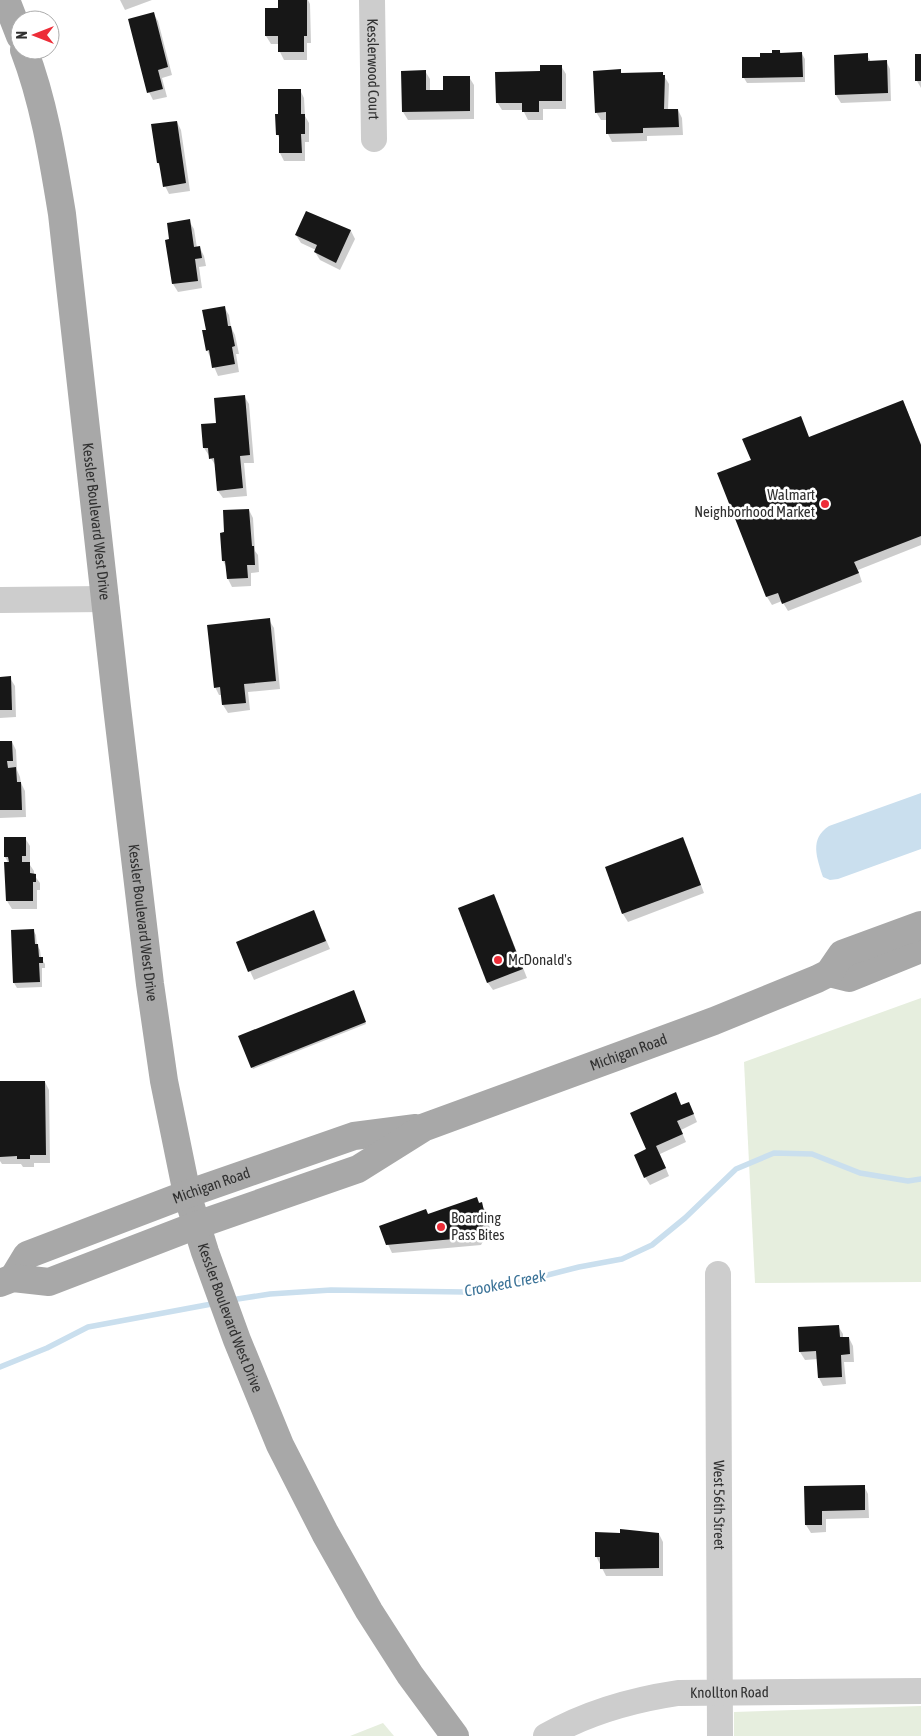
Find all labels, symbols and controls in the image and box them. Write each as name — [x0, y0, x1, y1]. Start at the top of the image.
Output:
north arrow — [10, 10, 60, 60]
street label: Kesslerwood Court — [364, 18, 383, 120]
text: N — [14, 31, 30, 39]
street label: Kessler Boulevard West Drive — [80, 442, 114, 601]
place label: Walmart Neighborhood Market — [694, 486, 815, 520]
marker: Walmart Neighborhood Market — [819, 498, 831, 510]
street label: Kessler Boulevard West Drive — [125, 843, 161, 1003]
place label: McDonald's — [508, 951, 572, 968]
marker: McDonald's — [492, 954, 504, 966]
street label: Michigan Road — [587, 1030, 669, 1074]
street label: Michigan Road — [170, 1164, 252, 1207]
place label: Boarding Pass Bites — [451, 1209, 505, 1243]
marker: Boarding Pass Bites — [435, 1221, 447, 1233]
street label: Kessler Boulevard West Drive — [195, 1241, 267, 1395]
water label: Crooked Creek — [463, 1266, 548, 1300]
street label: West 56th Street — [711, 1460, 728, 1550]
street label: Knollton Road — [690, 1683, 769, 1701]

